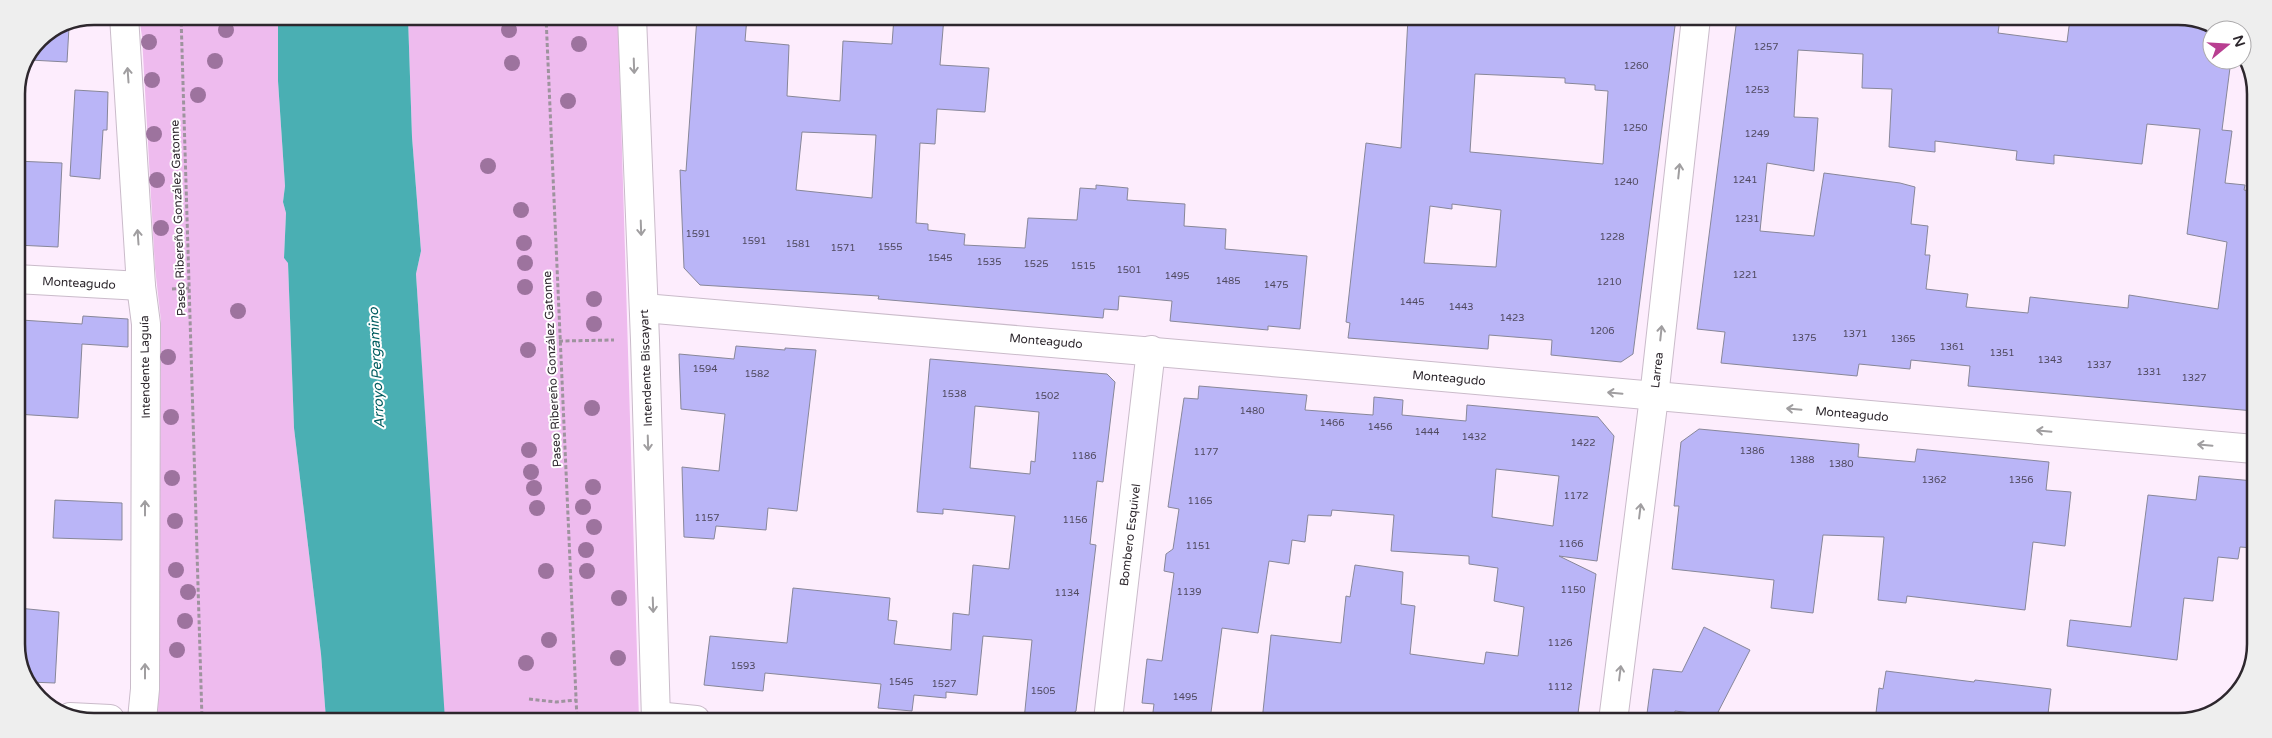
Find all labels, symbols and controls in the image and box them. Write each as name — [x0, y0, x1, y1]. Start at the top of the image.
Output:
north arrow — [2202, 20, 2252, 70]
text: N — [2229, 33, 2249, 49]
house number: 1257 — [1753, 41, 1779, 53]
one-way arrow — [629, 57, 639, 73]
house number: 1260 — [1623, 60, 1649, 72]
one-way arrow — [123, 67, 132, 83]
house number: 1253 — [1744, 84, 1770, 96]
street label: Paseo Ribereño González Gatonne — [168, 119, 188, 316]
house number: 1250 — [1622, 122, 1648, 134]
house number: 1249 — [1744, 128, 1770, 140]
one-way arrow — [1674, 164, 1684, 180]
house number: 1241 — [1732, 174, 1758, 186]
house number: 1240 — [1613, 176, 1639, 188]
house number: 1231 — [1734, 213, 1760, 225]
one-way arrow — [636, 220, 645, 236]
house number: 1591 — [685, 228, 711, 240]
one-way arrow — [134, 230, 143, 246]
house number: 1228 — [1599, 231, 1625, 243]
house number: 1591 — [741, 235, 767, 247]
house number: 1581 — [785, 238, 811, 250]
house number: 1555 — [877, 241, 903, 253]
house number: 1571 — [830, 242, 856, 254]
house number: 1545 — [927, 252, 953, 264]
house number: 1535 — [976, 256, 1002, 268]
house number: 1525 — [1023, 258, 1049, 270]
house number: 1515 — [1070, 260, 1096, 272]
house number: 1501 — [1116, 264, 1142, 276]
house number: 1221 — [1732, 269, 1758, 281]
street label: Paseo Ribereño González Gatonne — [540, 270, 564, 467]
house number: 1495 — [1164, 270, 1190, 282]
street label: Monteagudo — [42, 274, 116, 292]
house number: 1485 — [1215, 275, 1241, 287]
house number: 1210 — [1596, 276, 1622, 288]
house number: 1475 — [1263, 279, 1289, 291]
house number: 1445 — [1399, 296, 1425, 308]
house number: 1443 — [1448, 301, 1474, 313]
water label: Arroyo Pergamino — [365, 306, 388, 429]
street label: Intendente Biscayart — [637, 309, 655, 427]
house number: 1423 — [1499, 312, 1525, 324]
street label: Intendente Laguía — [137, 315, 153, 419]
house number: 1206 — [1589, 325, 1615, 337]
one-way arrow — [1656, 325, 1666, 341]
house number: 1371 — [1842, 328, 1868, 340]
street label: Monteagudo — [1009, 331, 1083, 351]
house number: 1375 — [1791, 332, 1817, 344]
house number: 1365 — [1890, 333, 1916, 345]
house number: 1361 — [1939, 341, 1965, 353]
house number: 1351 — [1989, 347, 2015, 359]
street label: Larrea — [1648, 351, 1666, 389]
house number: 1343 — [2037, 354, 2063, 366]
house number: 1337 — [2086, 359, 2112, 371]
house number: 1594 — [692, 363, 718, 375]
house number: 1331 — [2136, 366, 2162, 378]
house number: 1582 — [744, 368, 770, 380]
street label: Monteagudo — [1412, 368, 1486, 388]
house number: 1327 — [2181, 372, 2207, 384]
house number: 1538 — [941, 388, 967, 400]
one-way arrow — [1607, 389, 1623, 398]
house number: 1502 — [1034, 390, 1060, 402]
one-way arrow — [1787, 404, 1803, 414]
street label: Monteagudo — [1815, 404, 1889, 424]
house number: 1480 — [1239, 405, 1265, 417]
house number: 1466 — [1319, 417, 1345, 429]
house number: 1456 — [1367, 421, 1393, 433]
house number: 1444 — [1414, 426, 1440, 438]
one-way arrow — [2036, 426, 2052, 435]
house number: 1432 — [1461, 431, 1487, 443]
one-way arrow — [643, 434, 653, 451]
house number: 1422 — [1570, 437, 1596, 449]
one-way arrow — [2198, 440, 2214, 449]
house number: 1386 — [1739, 445, 1765, 457]
house number: 1177 — [1193, 446, 1219, 458]
house number: 1186 — [1071, 450, 1097, 462]
house number: 1388 — [1789, 454, 1815, 466]
house number: 1380 — [1828, 458, 1854, 470]
house number: 1362 — [1921, 474, 1947, 486]
house number: 1356 — [2008, 474, 2034, 486]
street label: Bombero Esquivel — [1117, 483, 1143, 587]
house number: 1172 — [1563, 490, 1589, 502]
house number: 1165 — [1187, 495, 1213, 507]
one-way arrow — [140, 500, 150, 516]
one-way arrow — [1635, 504, 1645, 520]
house number: 1157 — [694, 512, 720, 524]
house number: 1156 — [1062, 514, 1088, 526]
house number: 1166 — [1558, 538, 1584, 550]
house number: 1151 — [1185, 540, 1211, 552]
house number: 1150 — [1560, 584, 1586, 596]
house number: 1139 — [1176, 586, 1202, 598]
house number: 1134 — [1054, 587, 1080, 599]
one-way arrow — [648, 597, 658, 613]
house number: 1126 — [1547, 637, 1573, 649]
house number: 1593 — [730, 660, 756, 672]
one-way arrow — [140, 663, 150, 679]
one-way arrow — [1615, 665, 1625, 681]
house number: 1545 — [888, 676, 914, 688]
house number: 1527 — [931, 678, 957, 690]
house number: 1112 — [1547, 681, 1573, 693]
house number: 1505 — [1030, 685, 1056, 697]
house number: 1495 — [1172, 691, 1198, 703]

